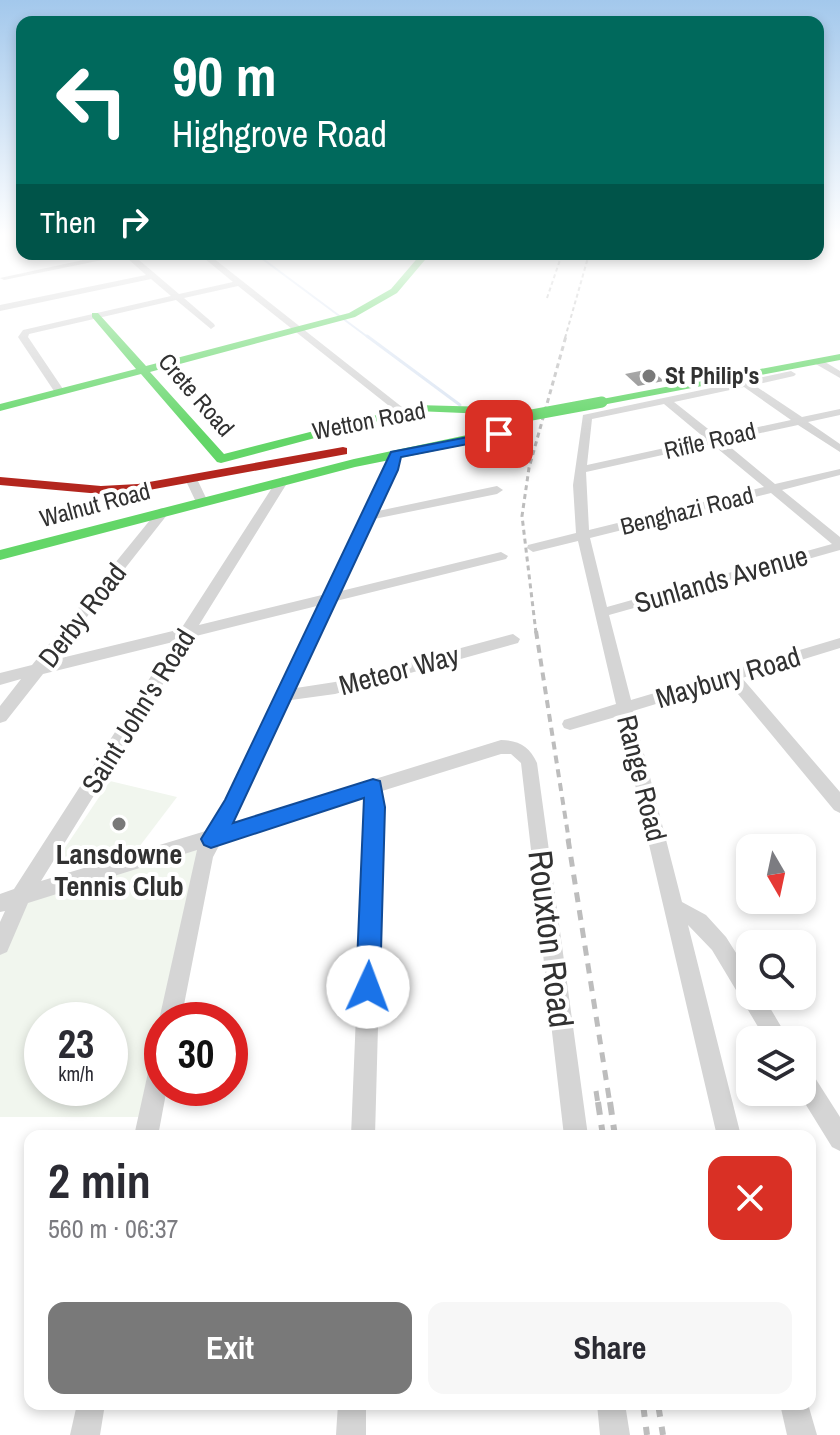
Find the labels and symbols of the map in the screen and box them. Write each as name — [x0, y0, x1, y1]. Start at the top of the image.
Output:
street label: Crete Road — [152, 346, 242, 443]
place label: St Philip's — [665, 359, 759, 391]
marker: St Philip's — [640, 367, 658, 385]
street label: Wetton Road — [310, 393, 428, 447]
pin — [465, 400, 533, 468]
street label: Rifle Road — [661, 414, 759, 466]
street label: Walnut Road — [36, 474, 153, 534]
street label: Benghazi Road — [617, 478, 756, 542]
street label: Sunlands Avenue — [630, 536, 812, 622]
street label: Derby Road — [29, 555, 135, 675]
street label: Saint John's Road — [72, 622, 204, 800]
street label: Meteor Way — [335, 636, 464, 704]
street label: Maybury Road — [651, 637, 805, 717]
street label: Range Road — [608, 711, 676, 845]
marker: Lansdowne Tennis Club — [110, 815, 128, 833]
north arrow — [736, 834, 816, 914]
place label: Lansdowne Tennis Club — [54, 835, 184, 905]
street label: Rouxton Road — [517, 848, 585, 1030]
position arrow — [326, 945, 410, 1029]
speed limit sign: 30 — [144, 1002, 248, 1106]

